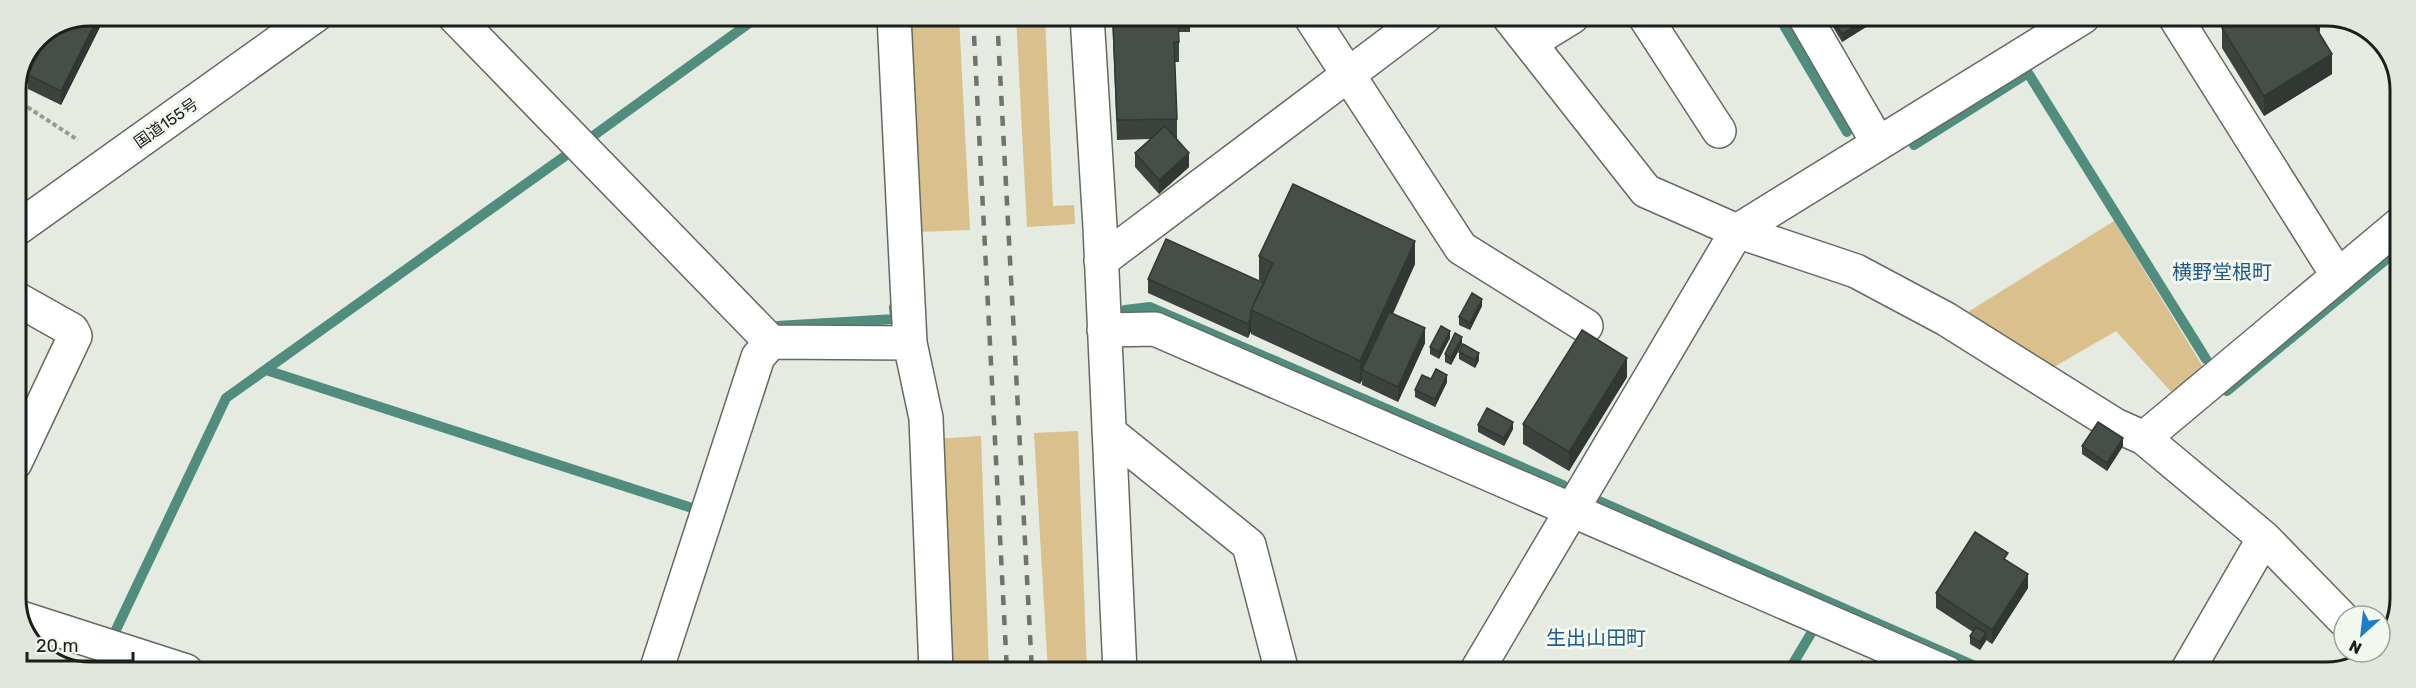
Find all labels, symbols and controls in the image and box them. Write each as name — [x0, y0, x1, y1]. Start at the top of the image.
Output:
street label: 国道155号 — [130, 94, 202, 152]
district label: 横野堂根町 — [2172, 260, 2272, 284]
north arrow — [2332, 604, 2392, 664]
scale bar — [27, 625, 134, 663]
district label: 生出山田町 — [1546, 626, 1646, 650]
text: 20 m — [36, 635, 78, 657]
text: N — [2346, 636, 2365, 658]

